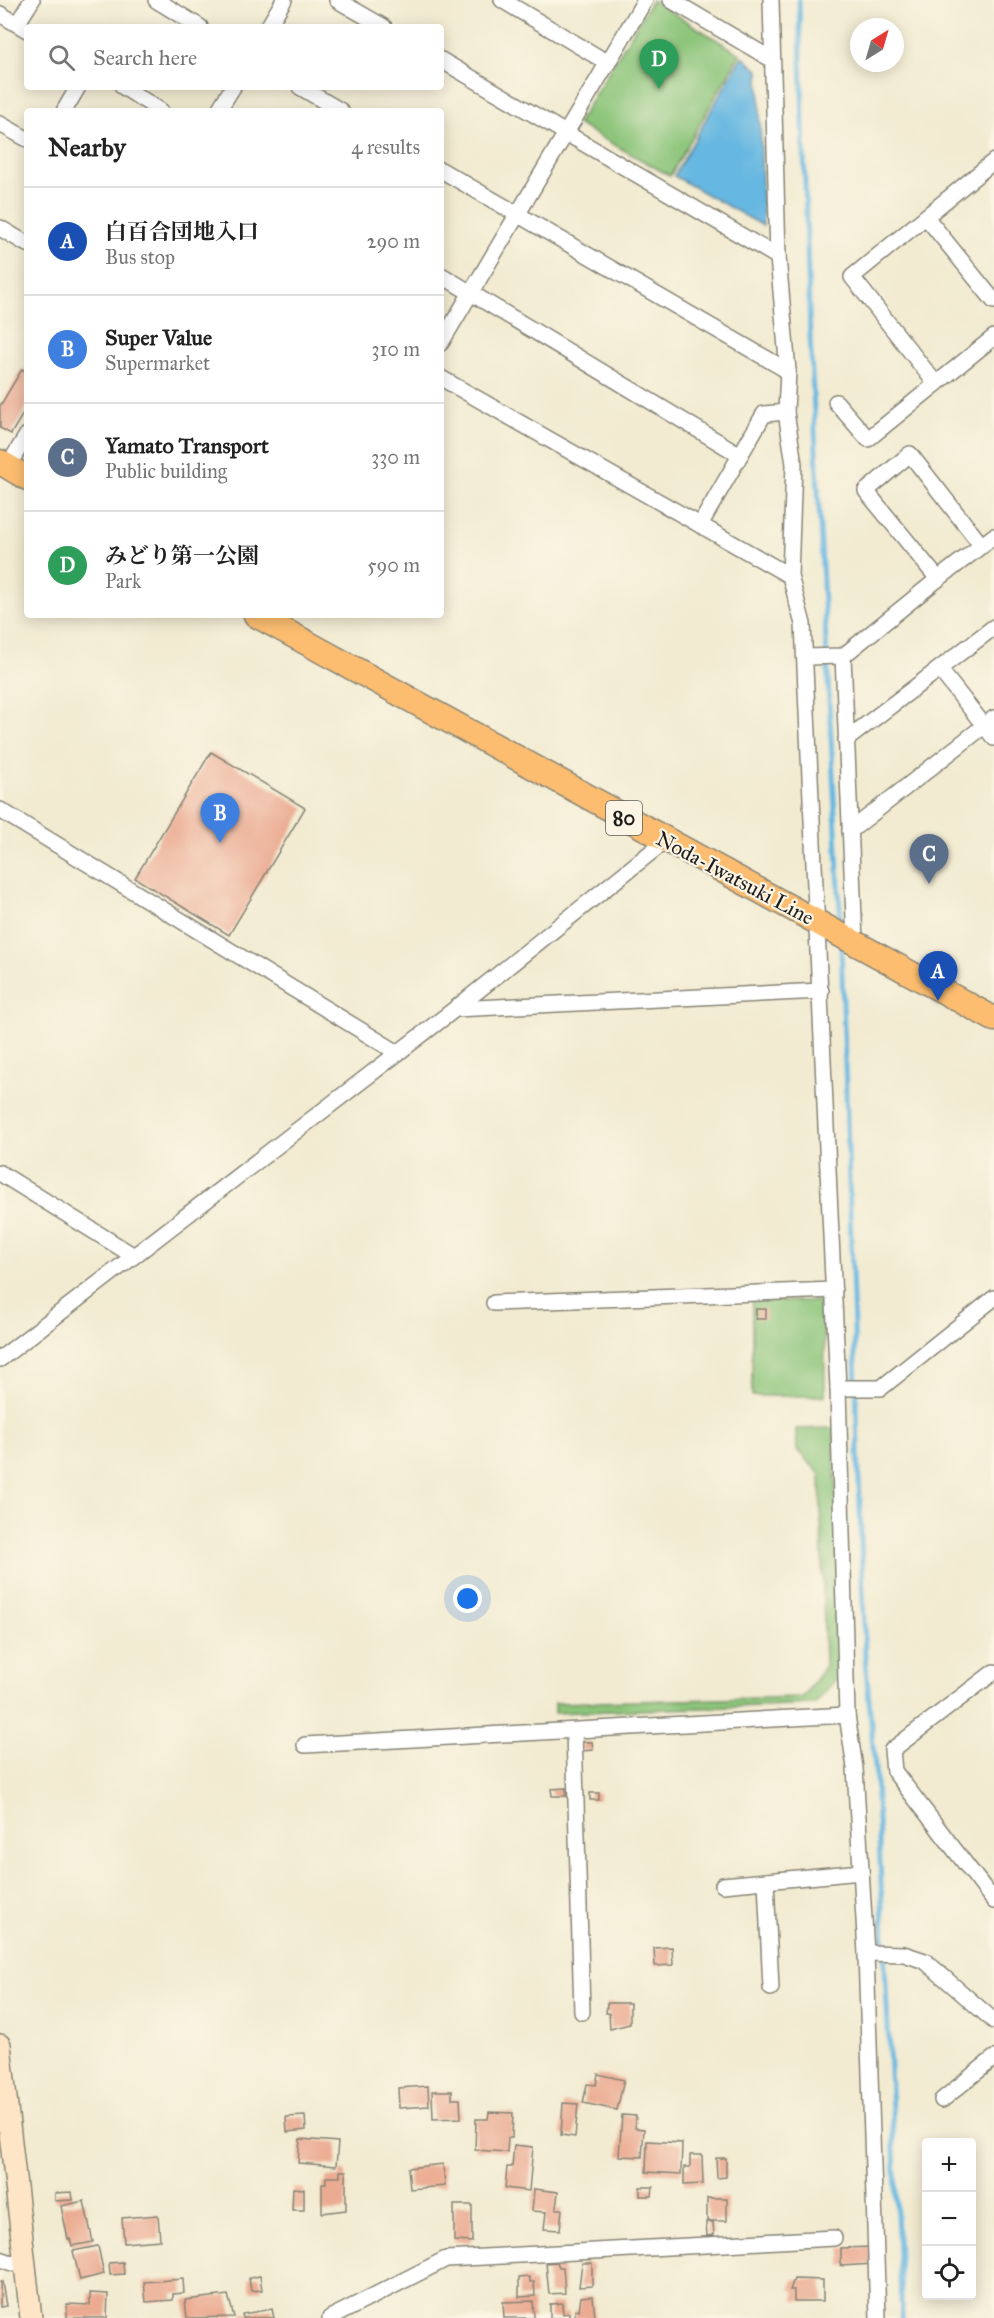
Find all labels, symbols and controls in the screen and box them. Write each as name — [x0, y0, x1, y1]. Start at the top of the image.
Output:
north arrow — [850, 18, 904, 72]
search box — [24, 24, 444, 90]
pin: D — [640, 40, 678, 89]
icon: search — [45, 41, 78, 74]
text: Search here — [93, 44, 197, 71]
text: Nearby — [48, 131, 126, 163]
text: 4 results — [351, 135, 420, 159]
text: 白百合団地入口 — [105, 218, 259, 245]
text: A — [61, 229, 74, 253]
text: 290 m — [367, 229, 420, 253]
text: Bus stop — [105, 245, 175, 269]
text: Super Value — [105, 324, 212, 351]
text: B — [61, 337, 74, 361]
text: 310 m — [371, 337, 420, 361]
text: Supermarket — [105, 351, 210, 375]
text: Yamato Transport — [105, 432, 269, 459]
text: C — [61, 445, 74, 469]
text: 330 m — [371, 445, 420, 469]
text: Public building — [105, 459, 227, 483]
text: みどり第一公園 — [105, 542, 259, 569]
text: D — [60, 553, 75, 577]
text: 590 m — [367, 553, 420, 577]
text: Park — [105, 569, 141, 593]
pin: B — [200, 794, 240, 843]
road number: 80 — [606, 801, 642, 835]
street label: Noda-Iwatsuki Line — [652, 825, 819, 931]
pin: C — [910, 834, 948, 884]
pin: A — [918, 952, 958, 1001]
your location — [453, 1584, 482, 1613]
map controls — [922, 2138, 976, 2300]
button: + — [922, 2138, 976, 2192]
button: − — [922, 2192, 976, 2246]
button: locate — [922, 2246, 976, 2300]

